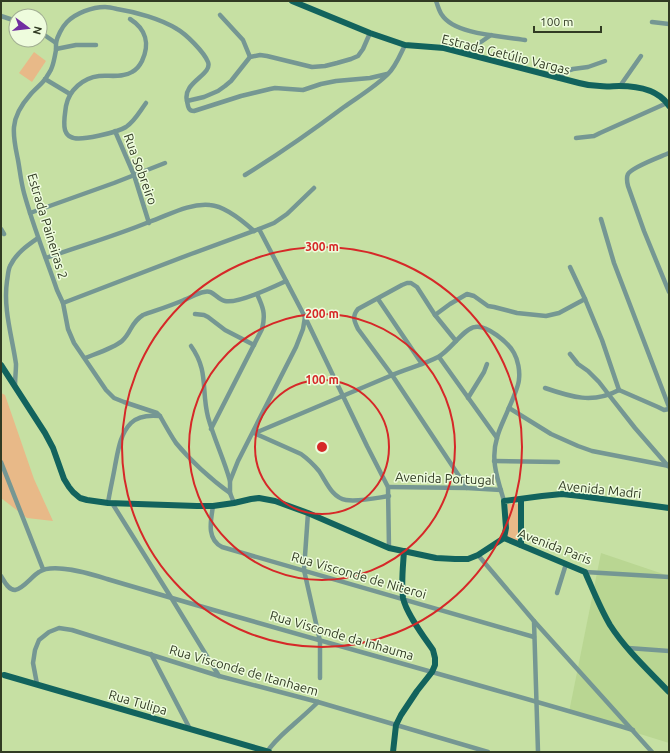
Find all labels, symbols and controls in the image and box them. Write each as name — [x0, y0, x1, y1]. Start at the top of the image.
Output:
north arrow — [8, 8, 48, 48]
scale bar — [534, 8, 601, 34]
text: 100 m — [540, 15, 573, 28]
text: N — [31, 25, 45, 36]
street label: Estrada Getúlio Vargas — [440, 31, 572, 77]
street label: Rua Sobreiro — [122, 131, 160, 207]
street label: Estrada Paineiras 2 — [25, 171, 71, 281]
text: 300 m — [305, 240, 339, 253]
text: 200 m — [305, 307, 339, 320]
text: 100 m — [305, 373, 339, 386]
centre of rings — [315, 440, 329, 454]
street label: Avenida Portugal — [395, 469, 496, 487]
street label: Avenida Madri — [558, 478, 642, 500]
street label: Avenida Paris — [516, 526, 594, 567]
street label: Rua Visconde de Niteroi — [290, 549, 428, 601]
street label: Rua Visconde da Inhauma — [269, 608, 415, 662]
street label: Rua Visconde de Itanhaem — [168, 642, 320, 698]
street label: Rua Tulipa — [107, 687, 169, 717]

